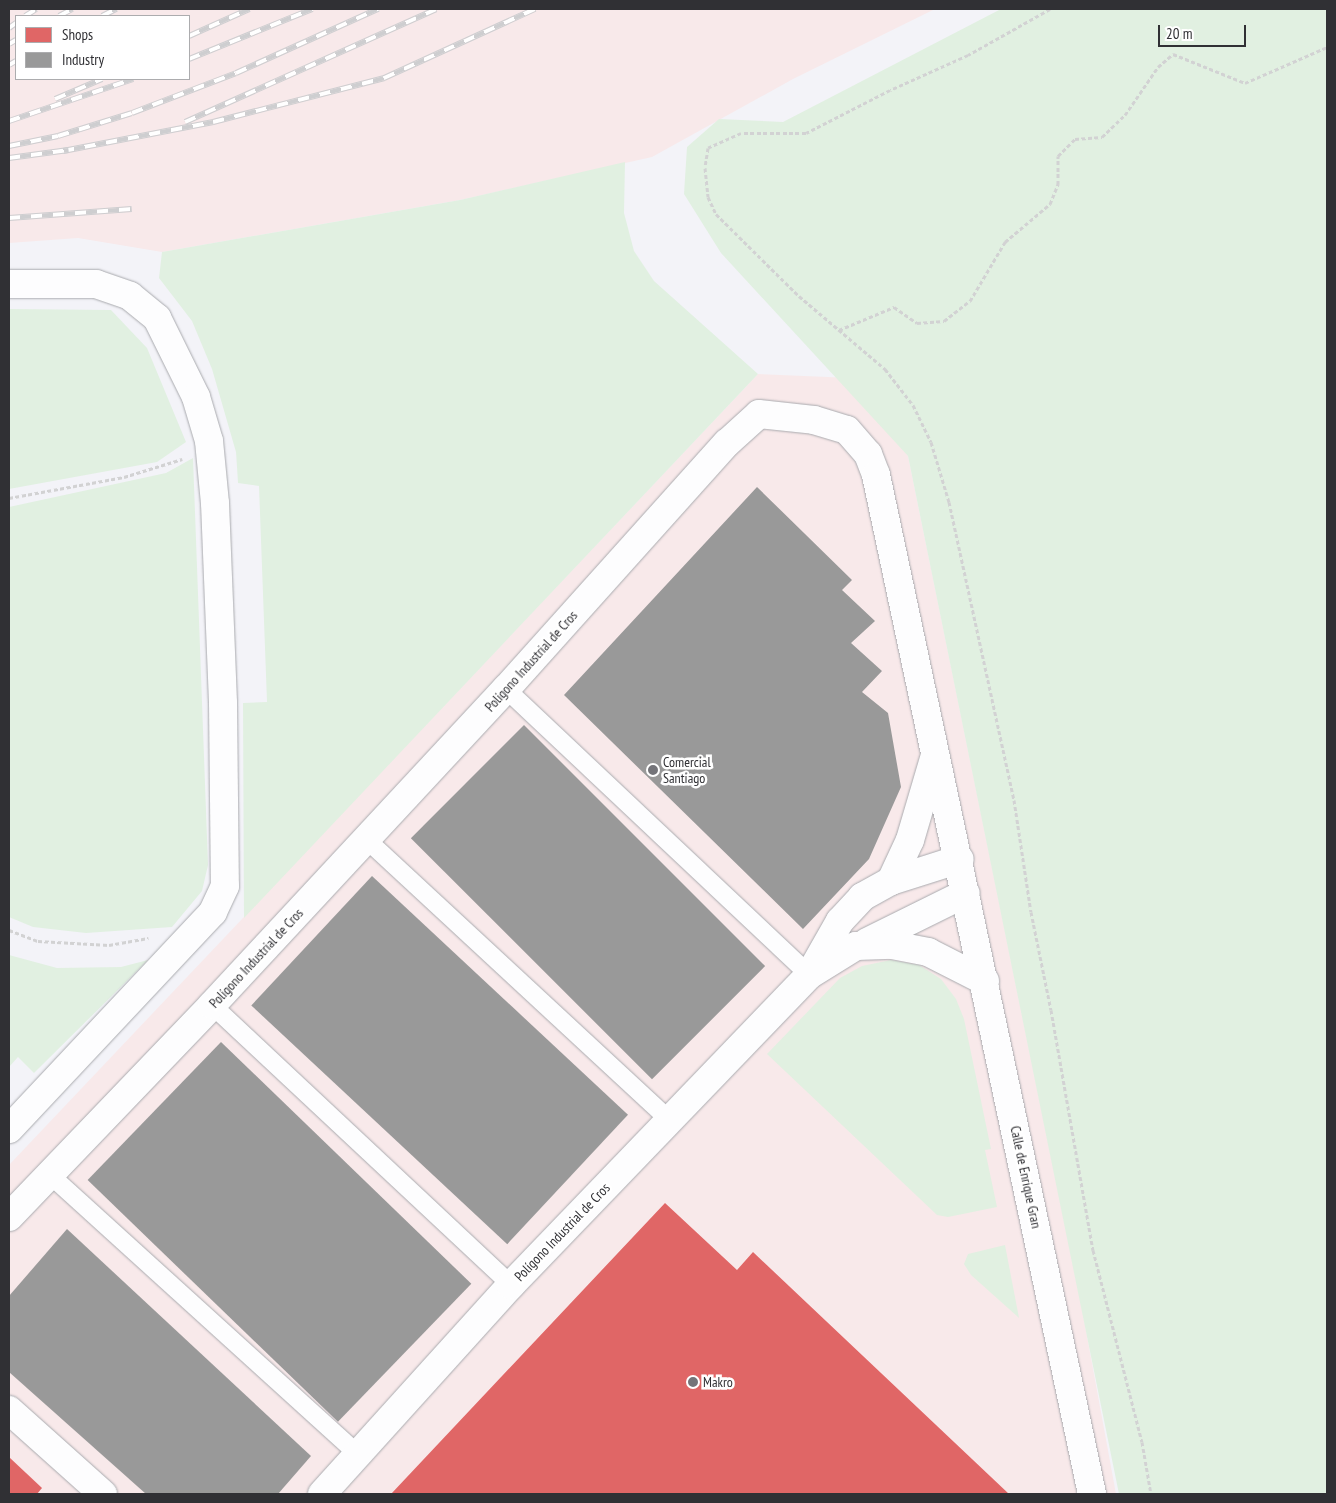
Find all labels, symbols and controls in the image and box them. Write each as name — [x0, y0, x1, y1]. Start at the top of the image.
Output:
legend — [15, 15, 190, 80]
scale bar — [1161, 15, 1248, 47]
text: 20 m — [1166, 24, 1192, 43]
text: Shops — [62, 25, 93, 44]
text: Industry — [62, 50, 104, 69]
street label: Polígono Industrial de Cros — [481, 607, 581, 715]
place label: Comercial Santiago — [663, 754, 711, 786]
marker: Comercial Santiago — [647, 764, 659, 776]
street label: Polígono Industrial de Cros — [206, 905, 306, 1011]
street label: Calle de Enrique Gran — [1007, 1124, 1045, 1230]
street label: Polígono Industrial de Cros — [511, 1179, 613, 1285]
place label: Makro — [703, 1374, 733, 1390]
marker: Makro — [687, 1376, 699, 1388]

